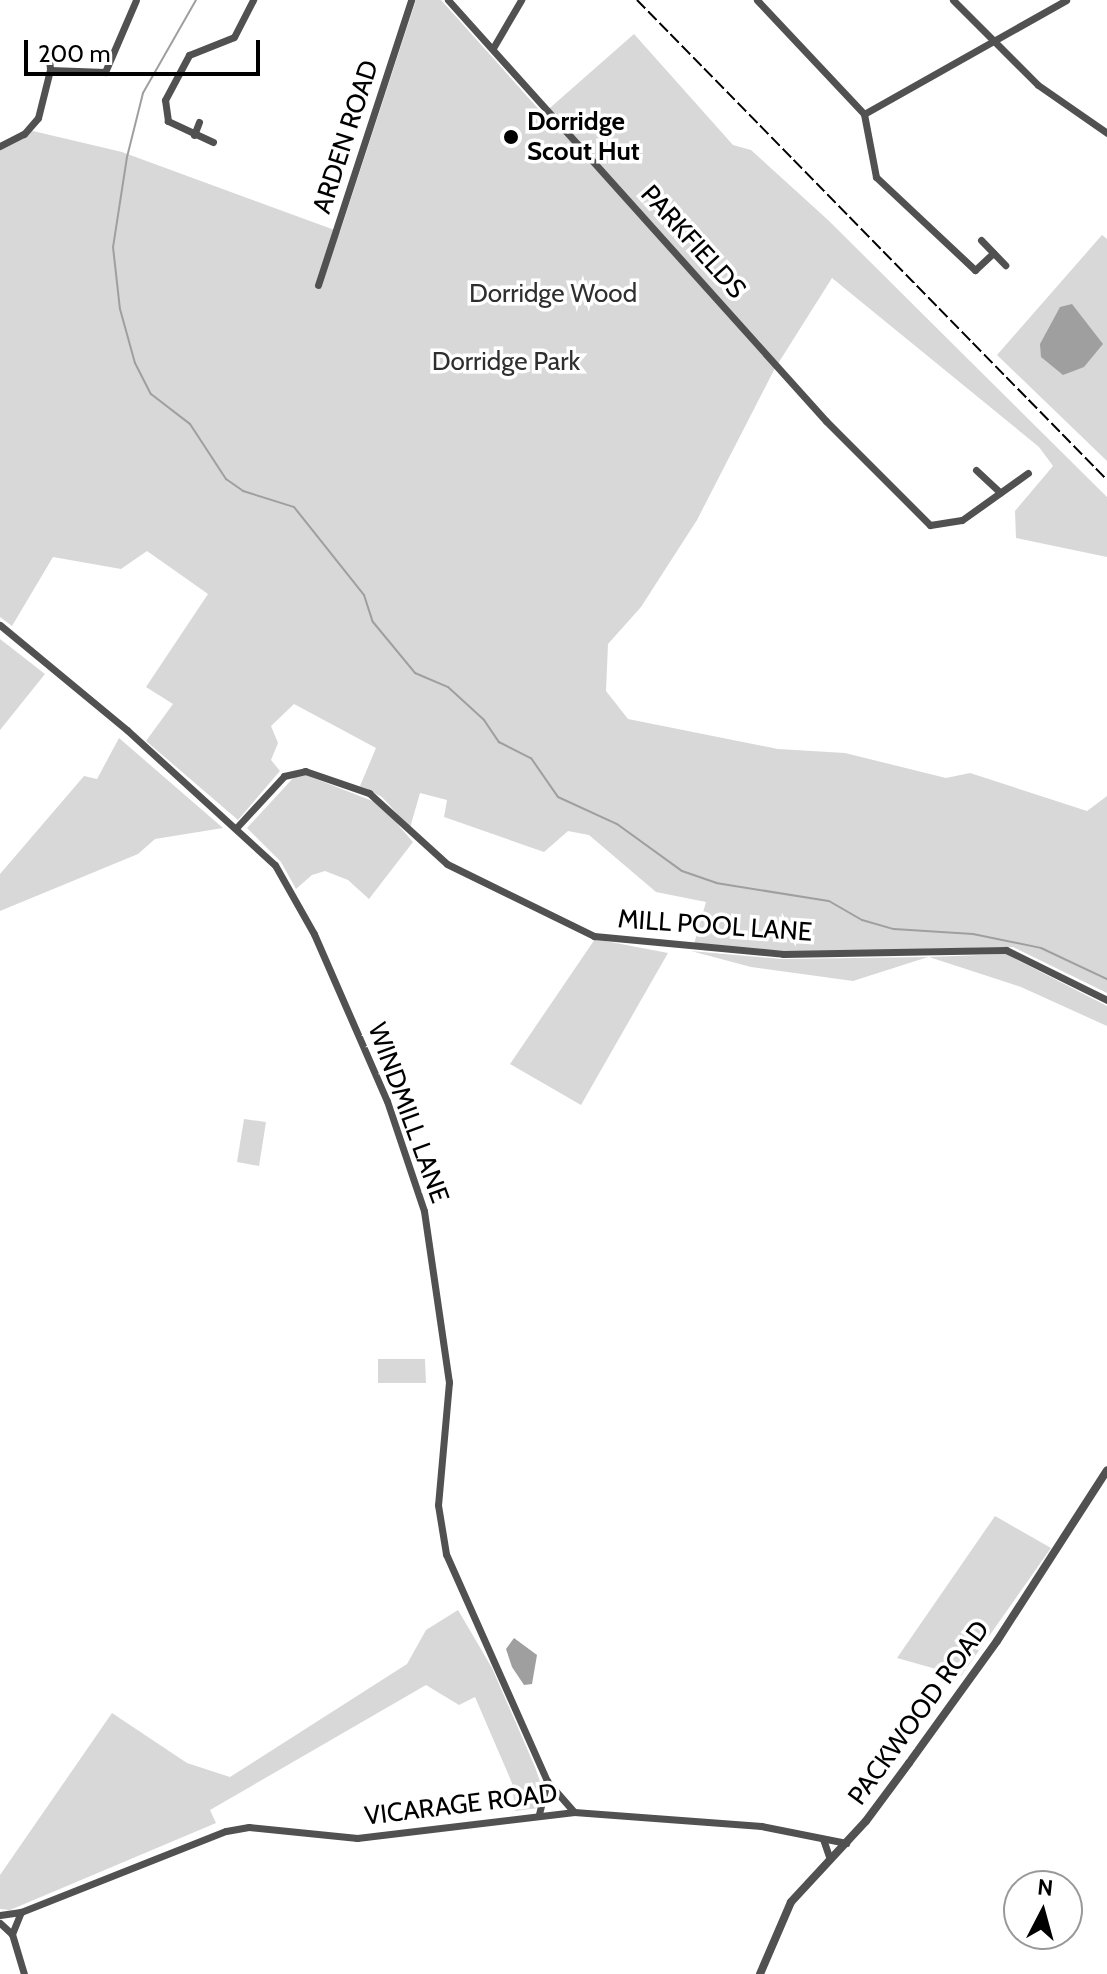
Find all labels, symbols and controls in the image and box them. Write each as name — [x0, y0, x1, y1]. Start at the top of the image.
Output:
scale bar — [28, 24, 264, 74]
text: 200 m — [38, 39, 111, 68]
street label: ARDEN ROAD — [307, 56, 385, 218]
place label: Dorridge Scout Hut — [527, 106, 640, 168]
marker: Dorridge Scout Hut — [502, 128, 520, 146]
street label: PARKFIELDS — [634, 179, 752, 305]
park label: Dorridge Wood — [469, 278, 637, 310]
park label: Dorridge Park — [432, 346, 580, 378]
street label: MILL POOL LANE — [617, 904, 813, 948]
street label: WINDMILL LANE — [361, 1019, 455, 1207]
street label: PACKWOOD ROAD — [842, 1615, 996, 1811]
street label: VICARAGE ROAD — [363, 1778, 559, 1832]
north arrow — [1003, 1870, 1083, 1950]
text: N — [1036, 1873, 1055, 1902]

